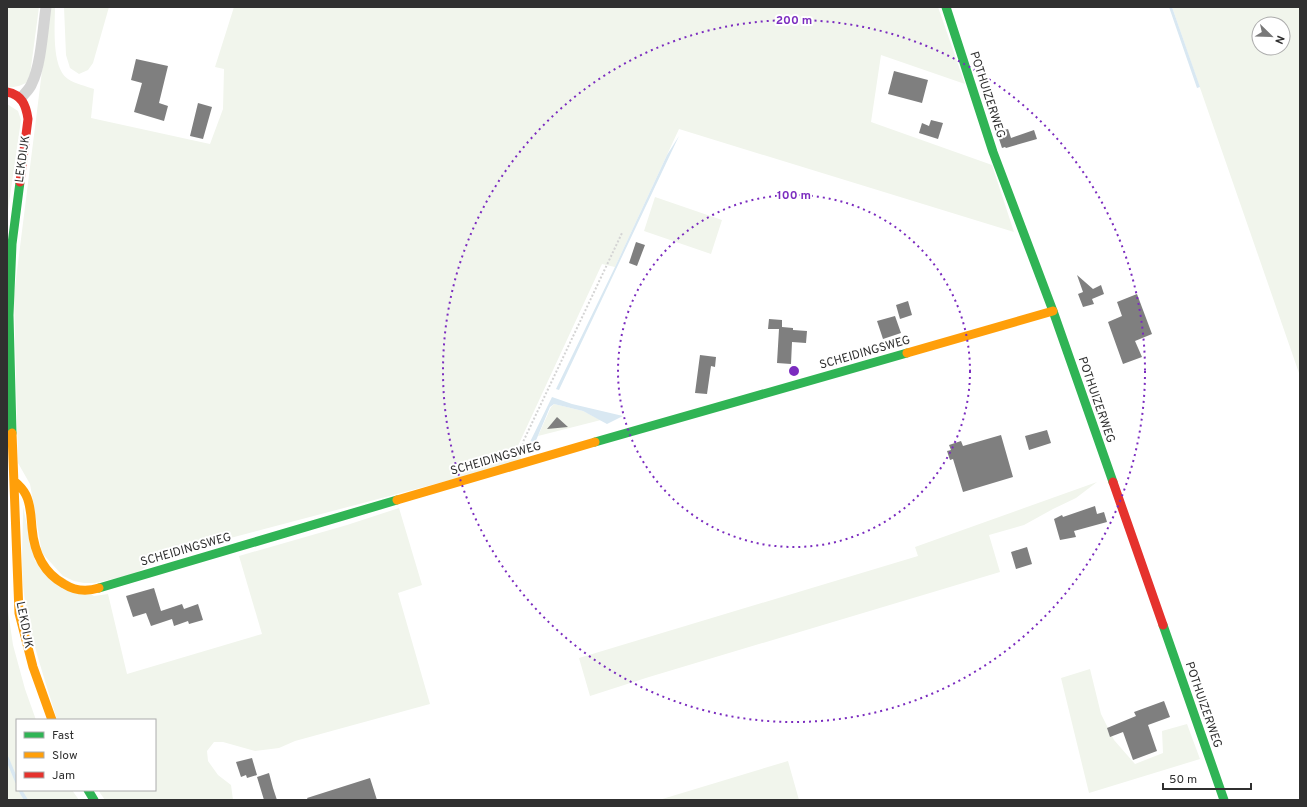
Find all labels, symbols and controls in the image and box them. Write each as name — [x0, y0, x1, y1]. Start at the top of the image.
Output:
text: 200 m — [776, 13, 812, 29]
north arrow — [1251, 16, 1291, 56]
text: N — [1271, 33, 1287, 46]
street label: POTHUIZERWEG — [965, 50, 1009, 140]
street label: LEKDIJK — [12, 134, 34, 184]
text: 100 m — [777, 188, 811, 204]
street label: SCHEIDINGSWEG — [818, 332, 912, 374]
street label: POTHUIZERWEG — [1074, 355, 1118, 445]
centre of rings — [787, 364, 801, 378]
street label: SCHEIDINGSWEG — [449, 438, 543, 480]
street label: SCHEIDINGSWEG — [139, 529, 233, 571]
street label: LEKDIJK — [12, 600, 36, 650]
street label: POTHUIZERWEG — [1181, 660, 1225, 750]
legend — [16, 719, 156, 791]
text: Fast — [52, 728, 74, 744]
text: Slow — [52, 748, 78, 764]
scale bar — [1163, 765, 1251, 791]
text: Jam — [52, 768, 75, 784]
text: 50 m — [1169, 772, 1197, 788]

